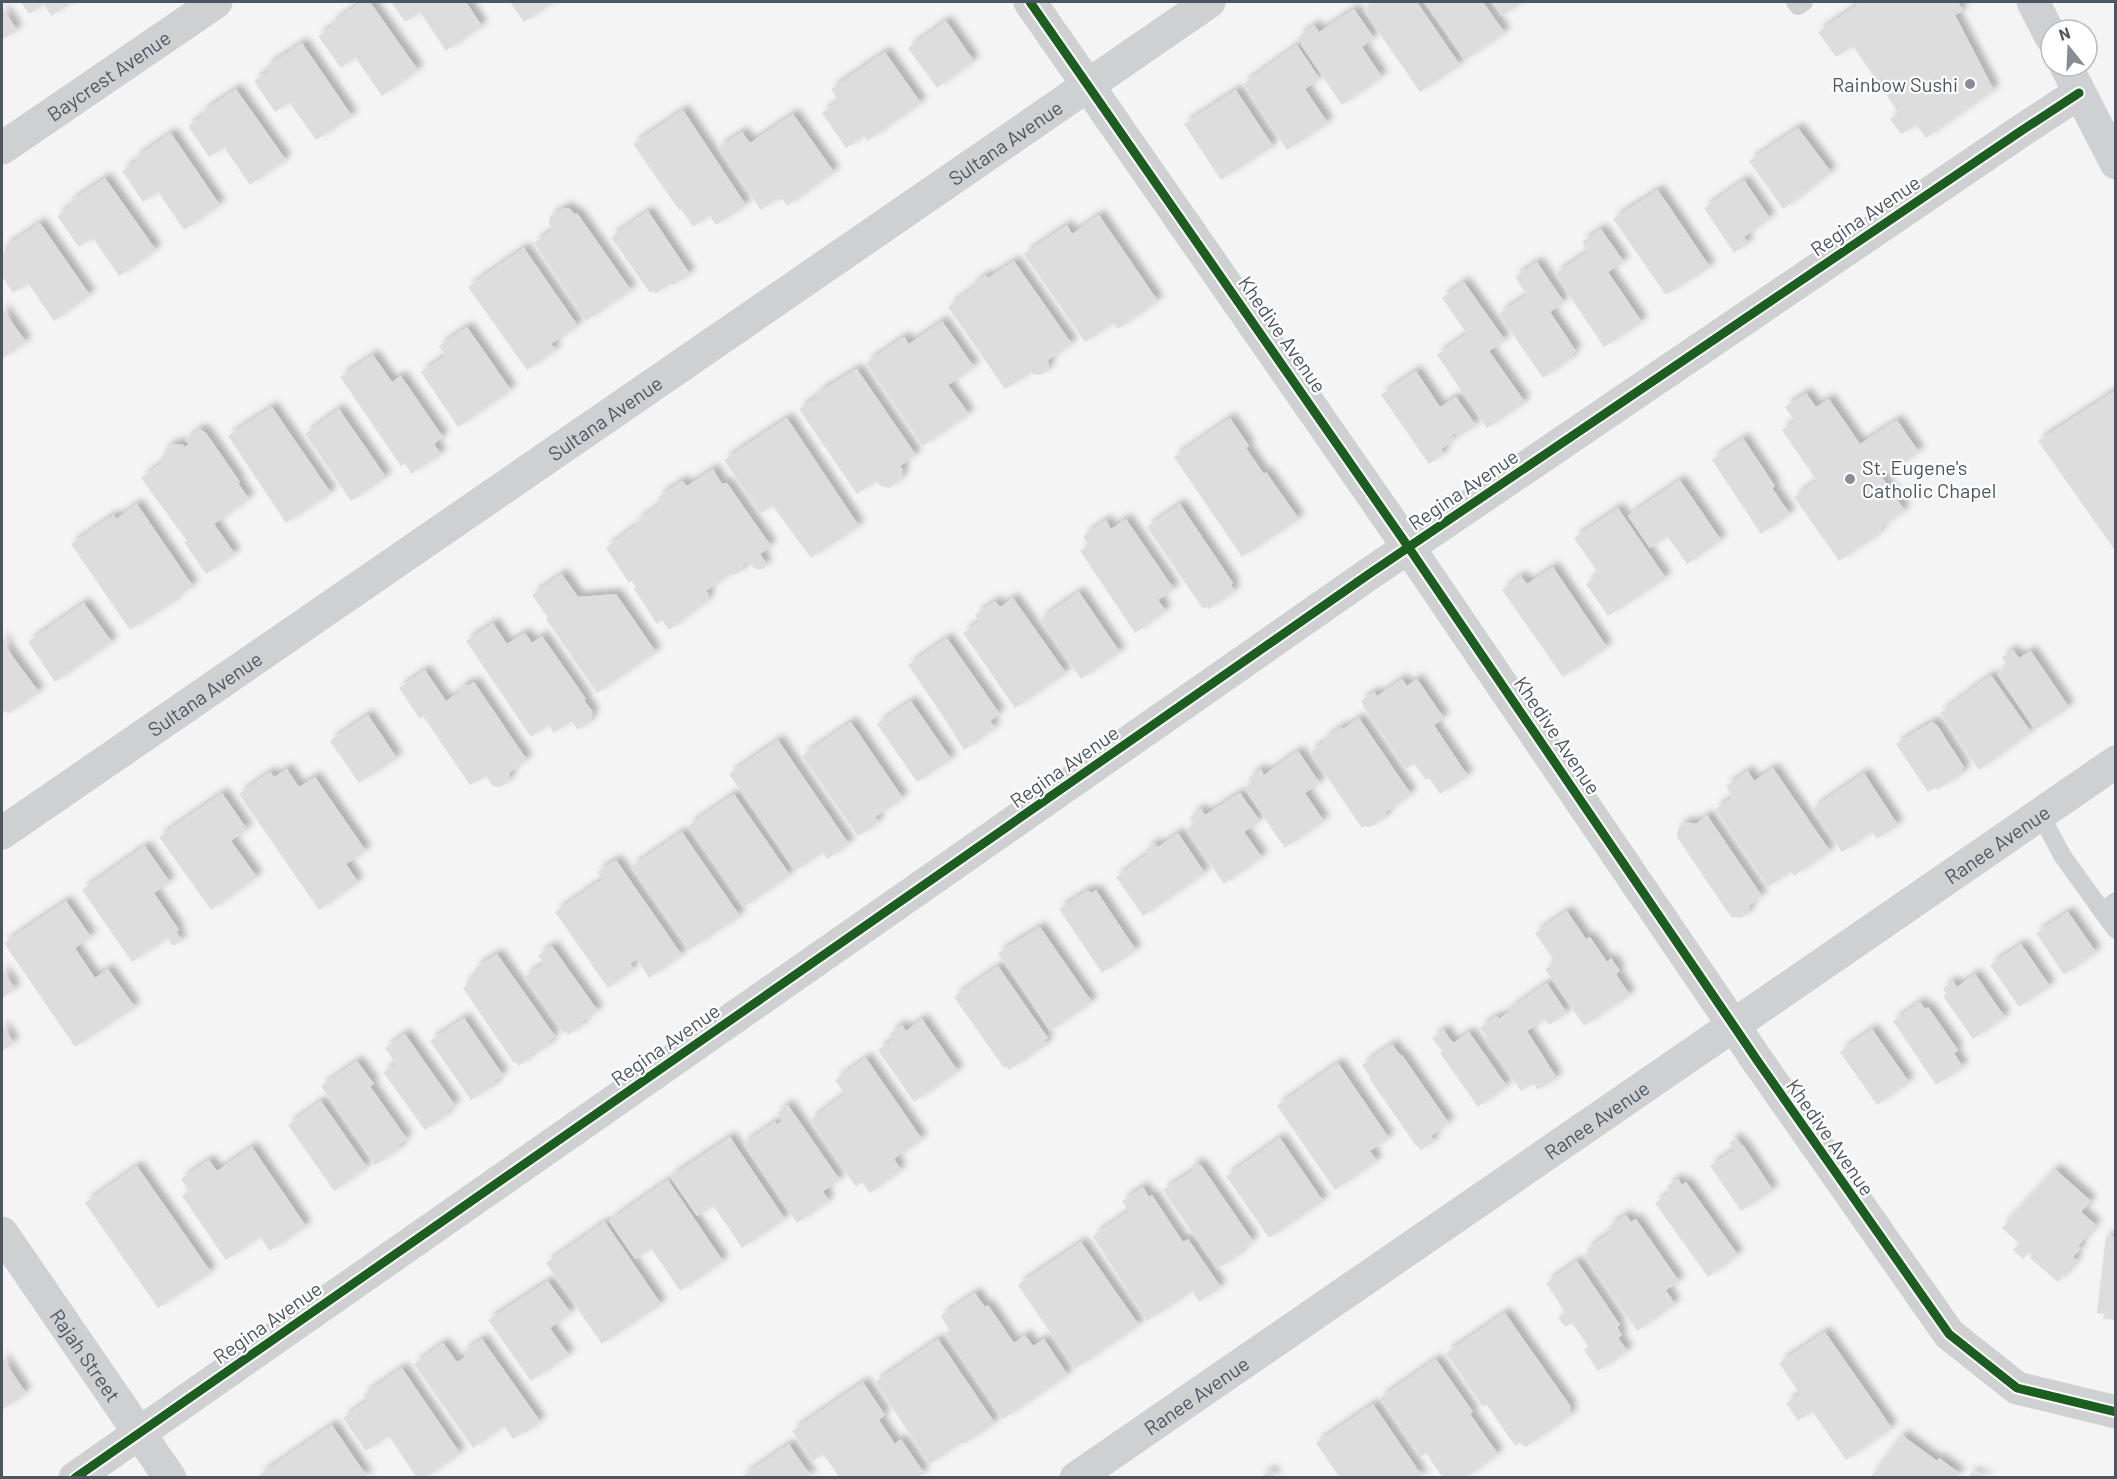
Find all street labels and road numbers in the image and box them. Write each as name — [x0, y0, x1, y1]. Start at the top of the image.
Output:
street label: Baycrest Avenue — [42, 25, 175, 126]
street label: Sultana Avenue — [944, 95, 1067, 190]
street label: Regina Avenue — [1806, 169, 1924, 261]
street label: Khedive Avenue — [1234, 271, 1332, 397]
street label: Sultana Avenue — [543, 370, 667, 466]
street label: Regina Avenue — [1404, 443, 1522, 535]
street label: Sultana Avenue — [143, 646, 266, 741]
street label: Khedive Avenue — [1510, 672, 1606, 798]
street label: Regina Avenue — [1005, 720, 1123, 812]
street label: Ranee Avenue — [1940, 800, 2054, 889]
street label: Regina Avenue — [606, 998, 724, 1090]
street label: Khedive Avenue — [1782, 1074, 1880, 1200]
street label: Ranee Avenue — [1539, 1075, 1654, 1164]
street label: Regina Avenue — [208, 1276, 326, 1368]
street label: Rajah Street — [46, 1304, 126, 1406]
street label: Ranee Avenue — [1139, 1351, 1253, 1440]

